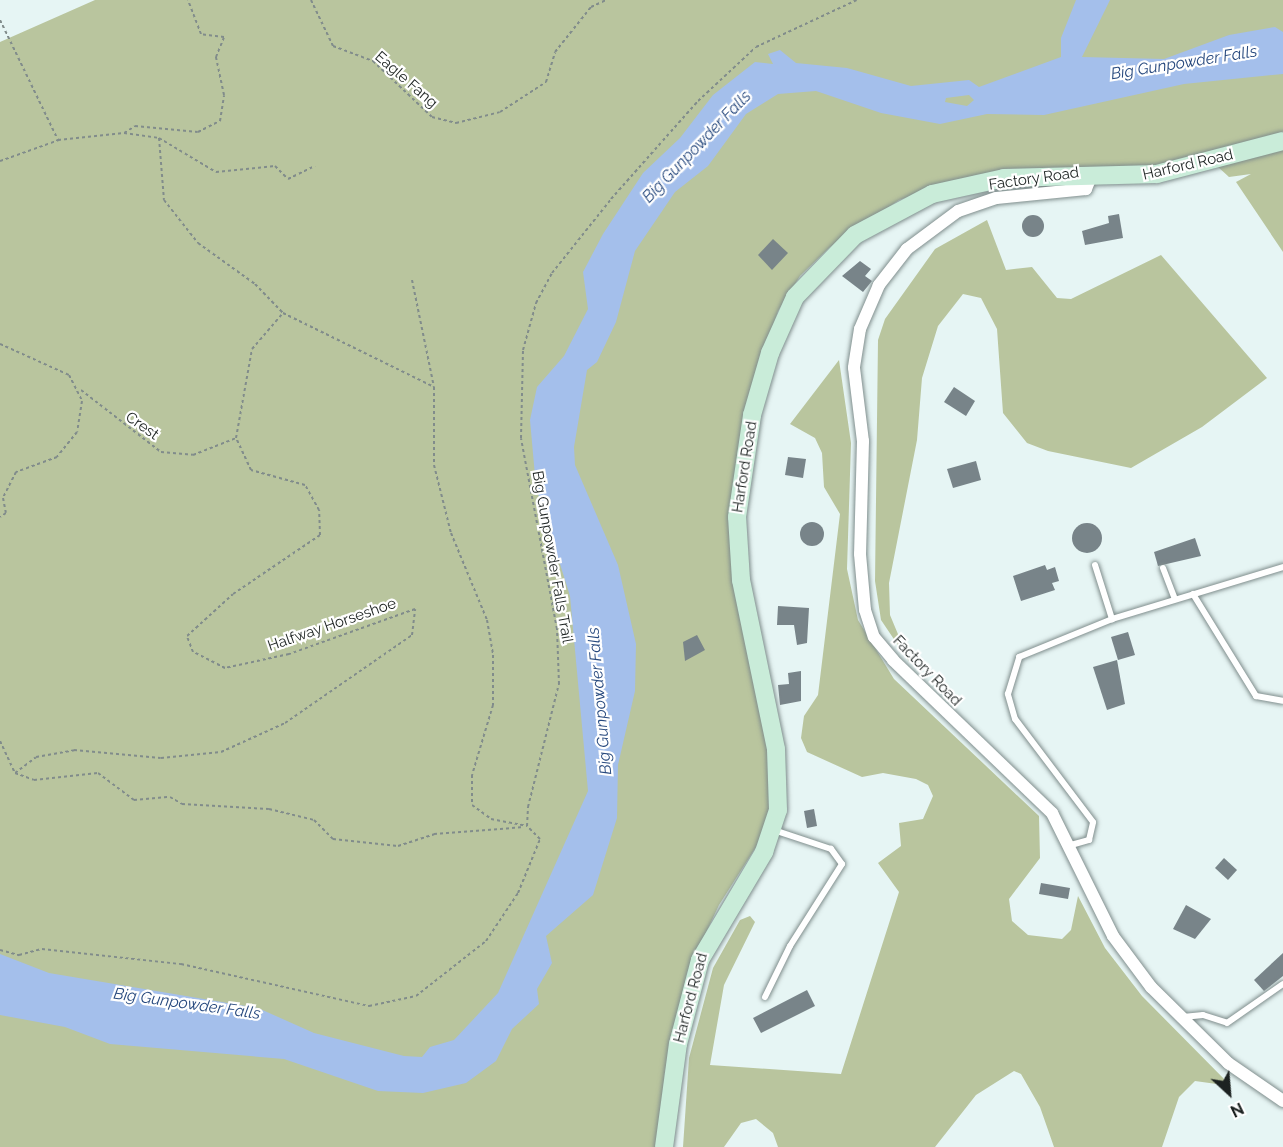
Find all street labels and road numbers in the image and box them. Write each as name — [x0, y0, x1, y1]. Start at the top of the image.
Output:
street label: Eagle Fang — [371, 48, 441, 112]
street label: Harford Road — [1141, 146, 1235, 184]
street label: Factory Road — [988, 164, 1080, 194]
street label: Crest — [122, 408, 162, 444]
street label: Harford Road — [729, 420, 761, 514]
street label: Big Gunpowder Falls Trail — [528, 469, 576, 645]
street label: Halfway Horseshoe — [265, 595, 399, 655]
street label: Factory Road — [889, 632, 965, 710]
street label: Harford Road — [670, 951, 712, 1045]

